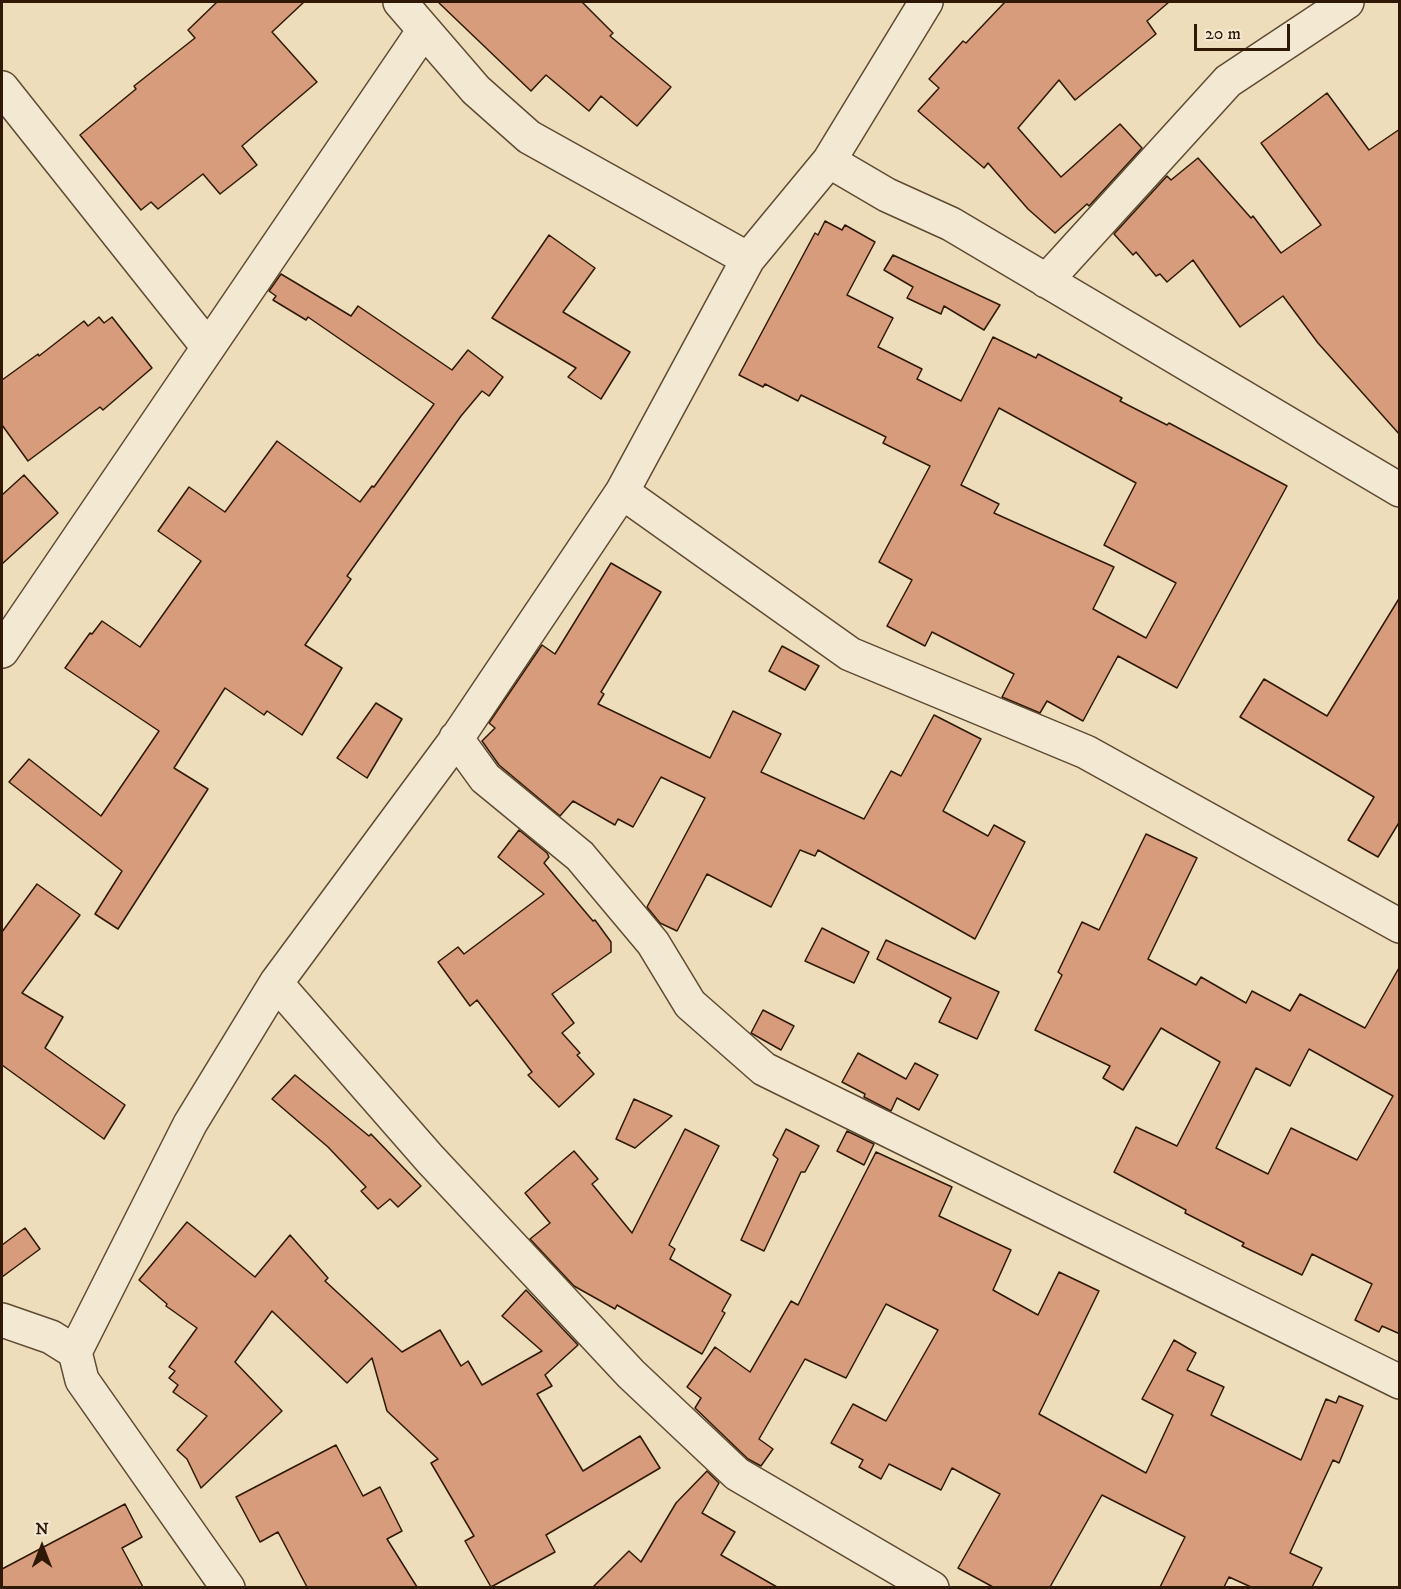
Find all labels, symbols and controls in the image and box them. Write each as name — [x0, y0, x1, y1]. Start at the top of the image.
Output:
scale bar — [1197, 12, 1293, 50]
text: 20 m — [1205, 23, 1241, 45]
north arrow — [12, 1517, 72, 1577]
text: N — [35, 1519, 49, 1539]

